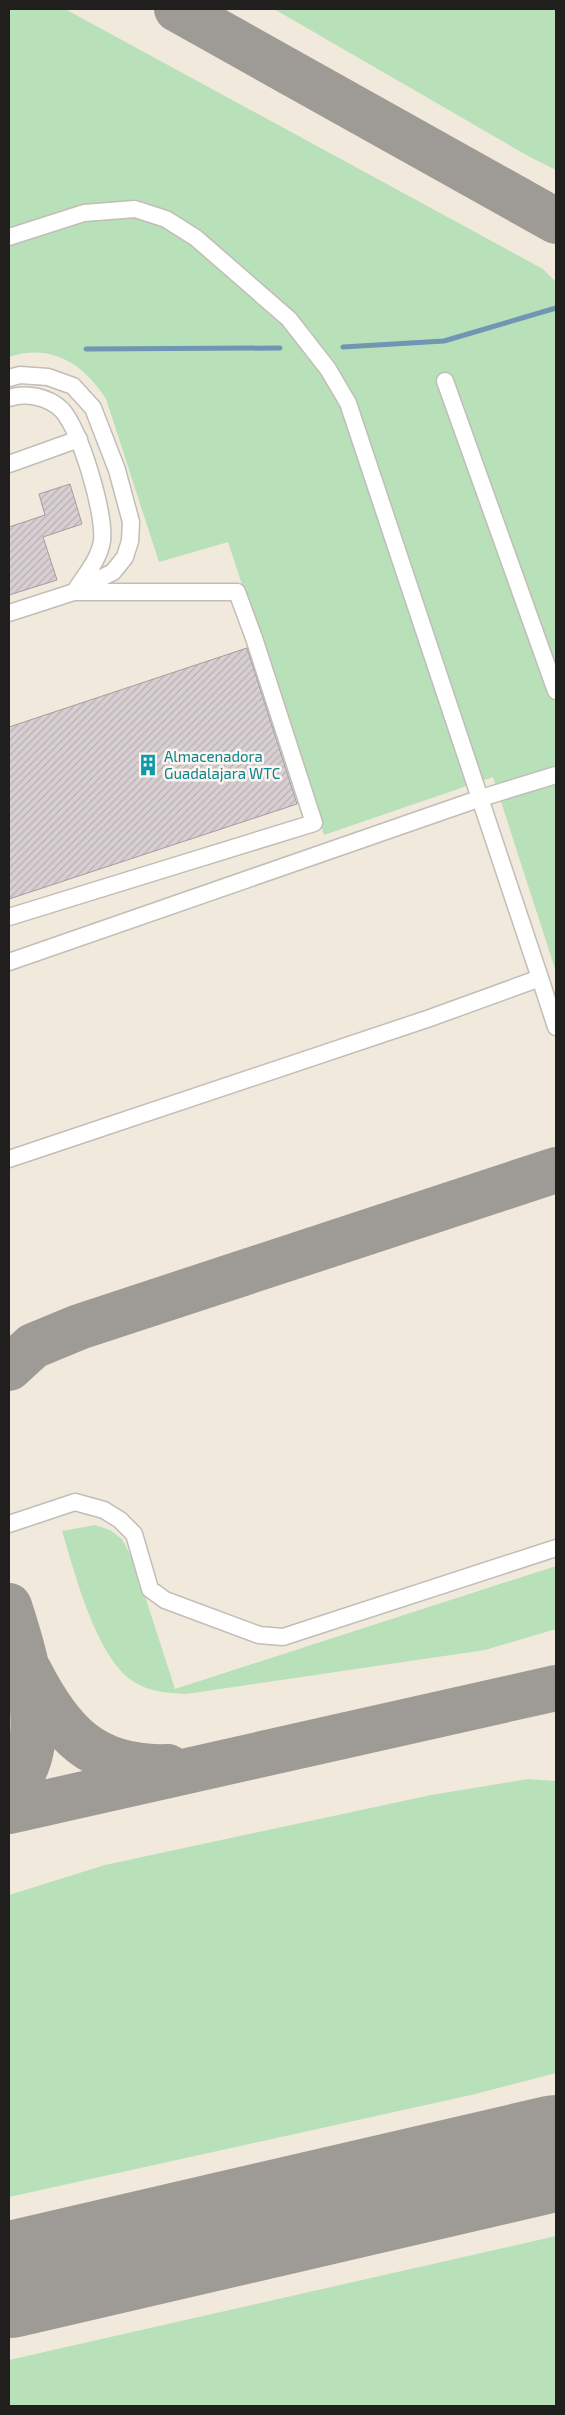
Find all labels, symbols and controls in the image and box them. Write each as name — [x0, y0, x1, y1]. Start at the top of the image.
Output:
place label: Almacenadora Guadalajara WTC — [164, 747, 281, 783]
building icon: Almacenadora Guadalajara WTC — [135, 752, 161, 778]

